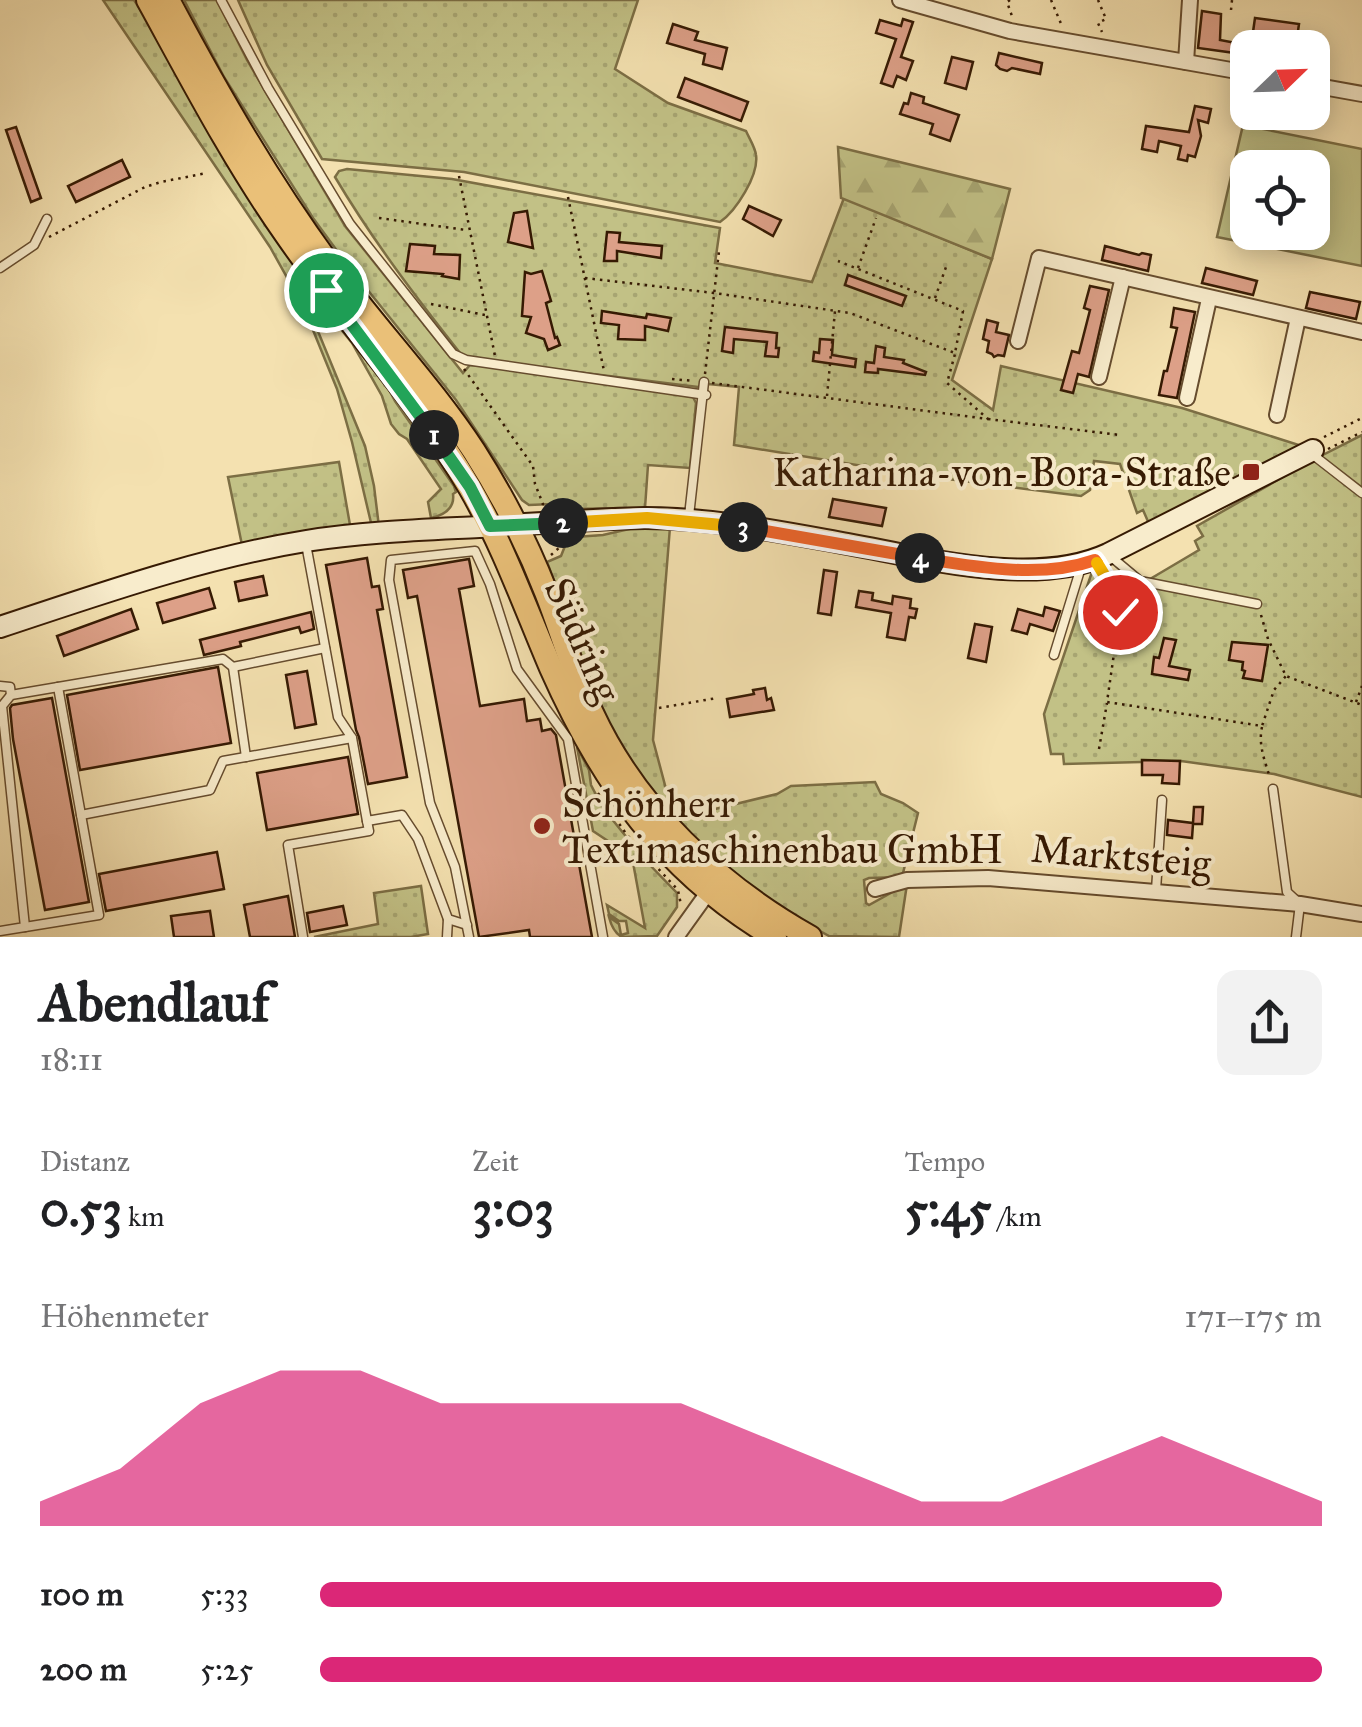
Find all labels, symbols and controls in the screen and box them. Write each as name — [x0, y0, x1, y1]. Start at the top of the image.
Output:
north arrow — [1230, 30, 1330, 130]
map controls — [1230, 30, 1330, 250]
button: locate — [1230, 150, 1330, 250]
pin — [284, 248, 369, 333]
icon: arrive — [299, 263, 354, 318]
pin: 1 — [409, 410, 459, 460]
text: 1 — [428, 417, 440, 452]
place label: Katharina-von-Bora-Straße — [773, 448, 1231, 497]
marker: Katharina-von-Bora-Straße — [1240, 461, 1262, 483]
pin: 2 — [538, 498, 588, 548]
pin: 3 — [718, 502, 768, 552]
text: 2 — [556, 505, 570, 540]
text: 3 — [737, 509, 749, 544]
pin: 4 — [895, 533, 945, 583]
text: 4 — [912, 540, 928, 575]
street label: Südring — [534, 570, 632, 710]
pin — [1078, 570, 1163, 655]
icon: check — [1093, 585, 1148, 640]
place label: Schönherr Textimaschinenbau GmbH — [562, 779, 1003, 874]
marker: Schönherr Textimaschinenbau GmbH — [531, 815, 553, 837]
street label: Marktsteig — [1029, 824, 1213, 888]
text: Abendlauf — [40, 969, 270, 1036]
button: share — [1217, 970, 1322, 1075]
text: 18:11 — [40, 1040, 103, 1079]
text: Distanz — [40, 1144, 130, 1179]
text: Zeit — [472, 1144, 519, 1179]
text: Tempo — [905, 1144, 985, 1179]
text: 0.53 — [40, 1179, 122, 1240]
text: 3:03 — [472, 1179, 554, 1240]
text: 5:45 — [905, 1179, 992, 1240]
text: km — [122, 1199, 165, 1234]
text: /km — [992, 1199, 1042, 1234]
text: Höhenmeter — [40, 1297, 209, 1336]
text: 171–175 m — [1185, 1297, 1322, 1336]
text: 100 m — [40, 1575, 124, 1614]
text: 5:33 — [200, 1575, 249, 1614]
text: 200 m — [40, 1650, 127, 1689]
text: 5:25 — [200, 1650, 253, 1689]

